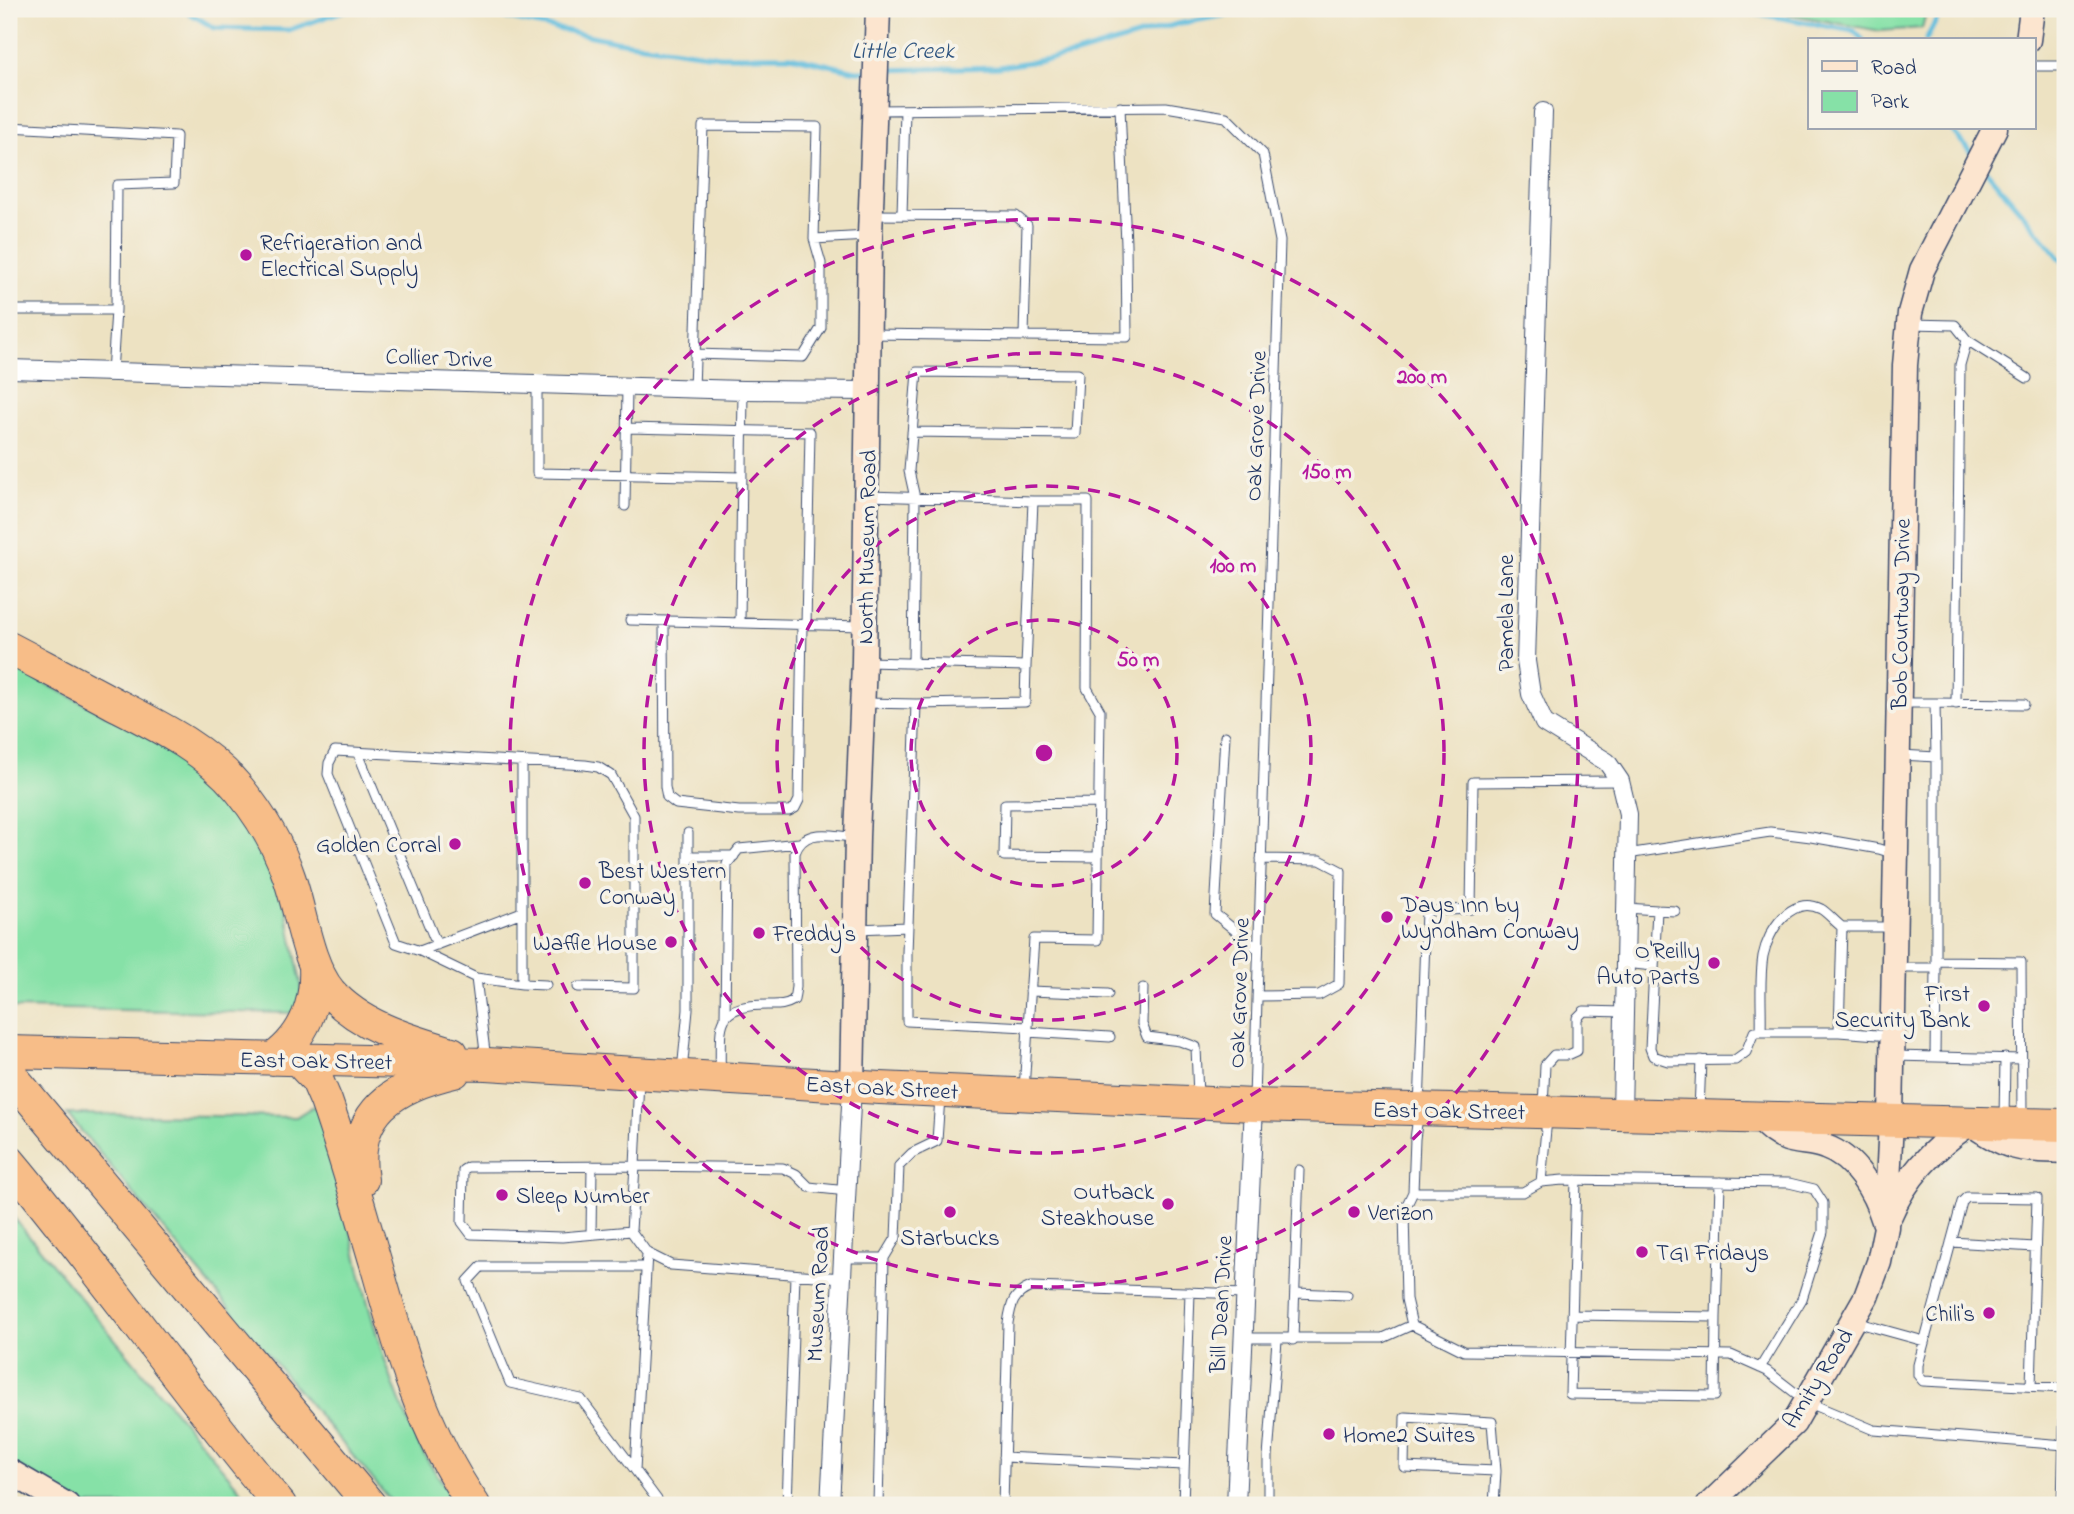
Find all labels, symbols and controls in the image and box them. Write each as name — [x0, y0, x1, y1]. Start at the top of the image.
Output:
water label: Little Creek — [852, 35, 956, 70]
legend — [1808, 38, 2036, 130]
text: Road — [1871, 54, 1917, 84]
text: Park — [1871, 88, 1910, 118]
place label: Refrigeration and Electrical Supply — [260, 228, 422, 289]
marker: Refrigeration and Electrical Supply — [238, 247, 254, 263]
street label: Collier Drive — [385, 341, 494, 378]
street label: Oak Grove Drive — [1238, 350, 1277, 502]
text: 200 m — [1396, 363, 1447, 393]
street label: North Museum Road — [850, 449, 887, 645]
text: 150 m — [1302, 458, 1352, 488]
street label: Bob Courtway Drive — [1884, 517, 1923, 711]
text: 100 m — [1210, 552, 1256, 582]
street label: Pamela Lane — [1491, 554, 1524, 672]
text: 50 m — [1117, 646, 1159, 676]
centre of rings — [1032, 741, 1056, 765]
place label: Golden Corral — [316, 830, 441, 863]
marker: Golden Corral — [447, 836, 463, 852]
place label: Best Western Conway — [598, 856, 726, 917]
marker: Best Western Conway — [577, 875, 593, 891]
place label: Days Inn by Wyndham Conway — [1400, 890, 1579, 951]
marker: Days Inn by Wyndham Conway — [1379, 909, 1395, 925]
street label: Oak Grove Drive — [1221, 917, 1260, 1069]
place label: Freddy's — [772, 919, 856, 954]
marker: Freddy's — [751, 925, 767, 941]
place label: Waffle House — [533, 928, 658, 961]
marker: Waffle House — [663, 934, 679, 950]
place label: O'Reilly Auto Parts — [1596, 936, 1700, 995]
marker: O'Reilly Auto Parts — [1706, 955, 1722, 971]
place label: First Security Bank — [1835, 979, 1971, 1040]
marker: First Security Bank — [1976, 998, 1992, 1014]
street label: East Oak Street — [239, 1045, 393, 1080]
street label: East Oak Street — [805, 1069, 959, 1110]
street label: East Oak Street — [1372, 1095, 1526, 1130]
place label: Outback Steakhouse — [1041, 1177, 1155, 1236]
place label: Sleep Number — [516, 1181, 650, 1214]
marker: Sleep Number — [494, 1187, 510, 1203]
marker: Outback Steakhouse — [1160, 1196, 1176, 1212]
place label: Verizon — [1367, 1198, 1433, 1231]
marker: Starbucks — [942, 1204, 958, 1220]
marker: Verizon — [1346, 1204, 1362, 1220]
place label: Starbucks — [900, 1223, 1000, 1256]
street label: Museum Road — [799, 1225, 840, 1363]
street label: Bill Dean Drive — [1202, 1234, 1243, 1375]
place label: TGI Fridays — [1656, 1238, 1769, 1273]
marker: TGI Fridays — [1634, 1244, 1650, 1260]
place label: Chili's — [1925, 1299, 1975, 1332]
marker: Chili's — [1981, 1305, 1997, 1321]
street label: Amity Road — [1775, 1323, 1865, 1437]
place label: Home2 Suites — [1343, 1420, 1475, 1453]
marker: Home2 Suites — [1321, 1426, 1337, 1442]

